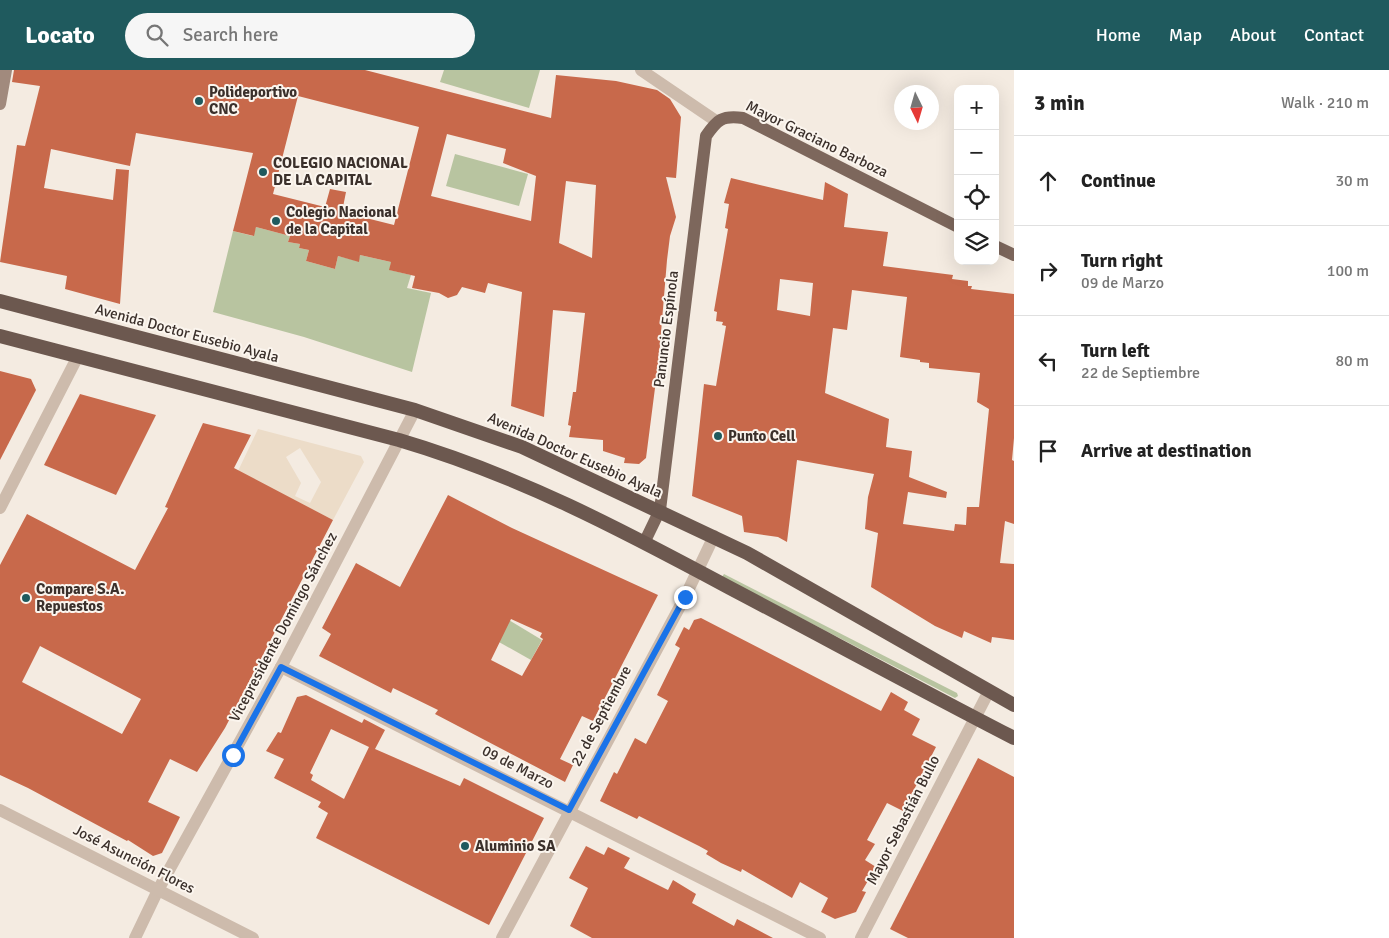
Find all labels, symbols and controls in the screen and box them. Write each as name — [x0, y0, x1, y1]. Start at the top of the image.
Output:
search box — [125, 13, 475, 58]
text: Locato — [25, 20, 95, 50]
icon: search — [143, 21, 171, 49]
text: Search here — [183, 23, 279, 47]
text: Home — [1096, 24, 1141, 46]
text: Map — [1169, 24, 1202, 46]
text: About — [1230, 24, 1276, 46]
text: Contact — [1304, 24, 1364, 46]
place label: Polideportivo CNC — [209, 83, 297, 118]
north arrow — [894, 85, 939, 130]
map controls — [954, 85, 999, 265]
button: + — [954, 85, 999, 130]
text: 3 min — [1034, 90, 1085, 116]
text: Walk · 210 m — [1281, 93, 1369, 113]
marker: Polideportivo CNC — [193, 95, 205, 107]
street label: Mayor Graciano Barboza — [743, 97, 891, 181]
button: − — [954, 130, 999, 175]
place label: COLEGIO NACIONAL DE LA CAPITAL — [273, 154, 408, 189]
marker: COLEGIO NACIONAL DE LA CAPITAL — [257, 166, 269, 178]
icon: ahead — [1034, 167, 1062, 195]
text: Continue — [1081, 169, 1156, 193]
text: 30 m — [1335, 171, 1369, 191]
button: locate — [954, 175, 999, 220]
place label: Colegio Nacional de la Capital — [286, 203, 397, 238]
marker: Colegio Nacional de la Capital — [270, 215, 282, 227]
button: layers — [954, 220, 999, 265]
text: Turn right — [1081, 249, 1163, 273]
icon: right — [1034, 257, 1062, 285]
text: 100 m — [1327, 261, 1369, 281]
street label: Panuncio Espínola — [650, 269, 682, 389]
text: 09 de Marzo — [1081, 273, 1164, 293]
street label: Avenida Doctor Eusebio Ayala — [93, 300, 281, 366]
text: Turn left — [1081, 339, 1150, 363]
icon: left — [1034, 347, 1062, 375]
text: 80 m — [1335, 351, 1369, 371]
text: 22 de Septiembre — [1081, 363, 1200, 383]
street label: Avenida Doctor Eusebio Ayala — [485, 408, 665, 502]
place label: Punto Cell — [728, 427, 796, 445]
marker: Punto Cell — [712, 430, 724, 442]
icon: arrive — [1034, 437, 1062, 465]
text: Arrive at destination — [1081, 439, 1252, 463]
street label: Vicepresidente Domingo Sánchez — [225, 529, 341, 725]
place label: Compare S.A. Repuestos — [36, 580, 125, 615]
route end — [674, 586, 697, 609]
marker: Compare S.A. Repuestos — [20, 592, 32, 604]
street label: 22 de Septiembre — [567, 663, 635, 769]
street label: 09 de Marzo — [479, 741, 557, 793]
route start — [222, 744, 245, 767]
street label: Mayor Sebastián Bullo — [863, 752, 944, 888]
street label: José Asunción Flores — [70, 821, 198, 898]
place label: Aluminio SA — [475, 837, 556, 855]
marker: Aluminio SA — [459, 840, 471, 852]

